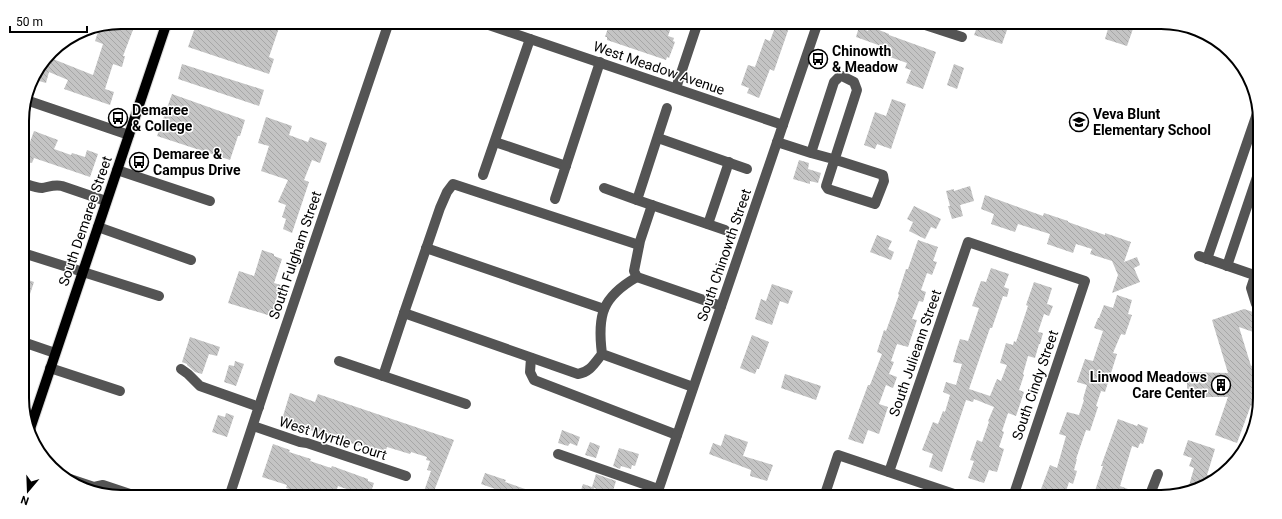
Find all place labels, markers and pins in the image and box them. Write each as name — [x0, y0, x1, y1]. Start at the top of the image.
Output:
place label: Chinowth & Meadow — [832, 43, 899, 75]
bus stop icon: Chinowth & Meadow — [807, 48, 829, 70]
place label: Demaree & College — [132, 102, 193, 134]
place label: Veva Blunt Elementary School — [1093, 106, 1211, 138]
bus stop icon: Demaree & College — [107, 107, 129, 129]
school or university icon: Veva Blunt Elementary School — [1068, 111, 1090, 133]
place label: Demaree & Campus Drive — [153, 146, 241, 178]
bus stop icon: Demaree & Campus Drive — [128, 151, 150, 173]
place label: Linwood Meadows Care Center — [1090, 369, 1207, 401]
building icon: Linwood Meadows Care Center — [1210, 374, 1232, 396]

